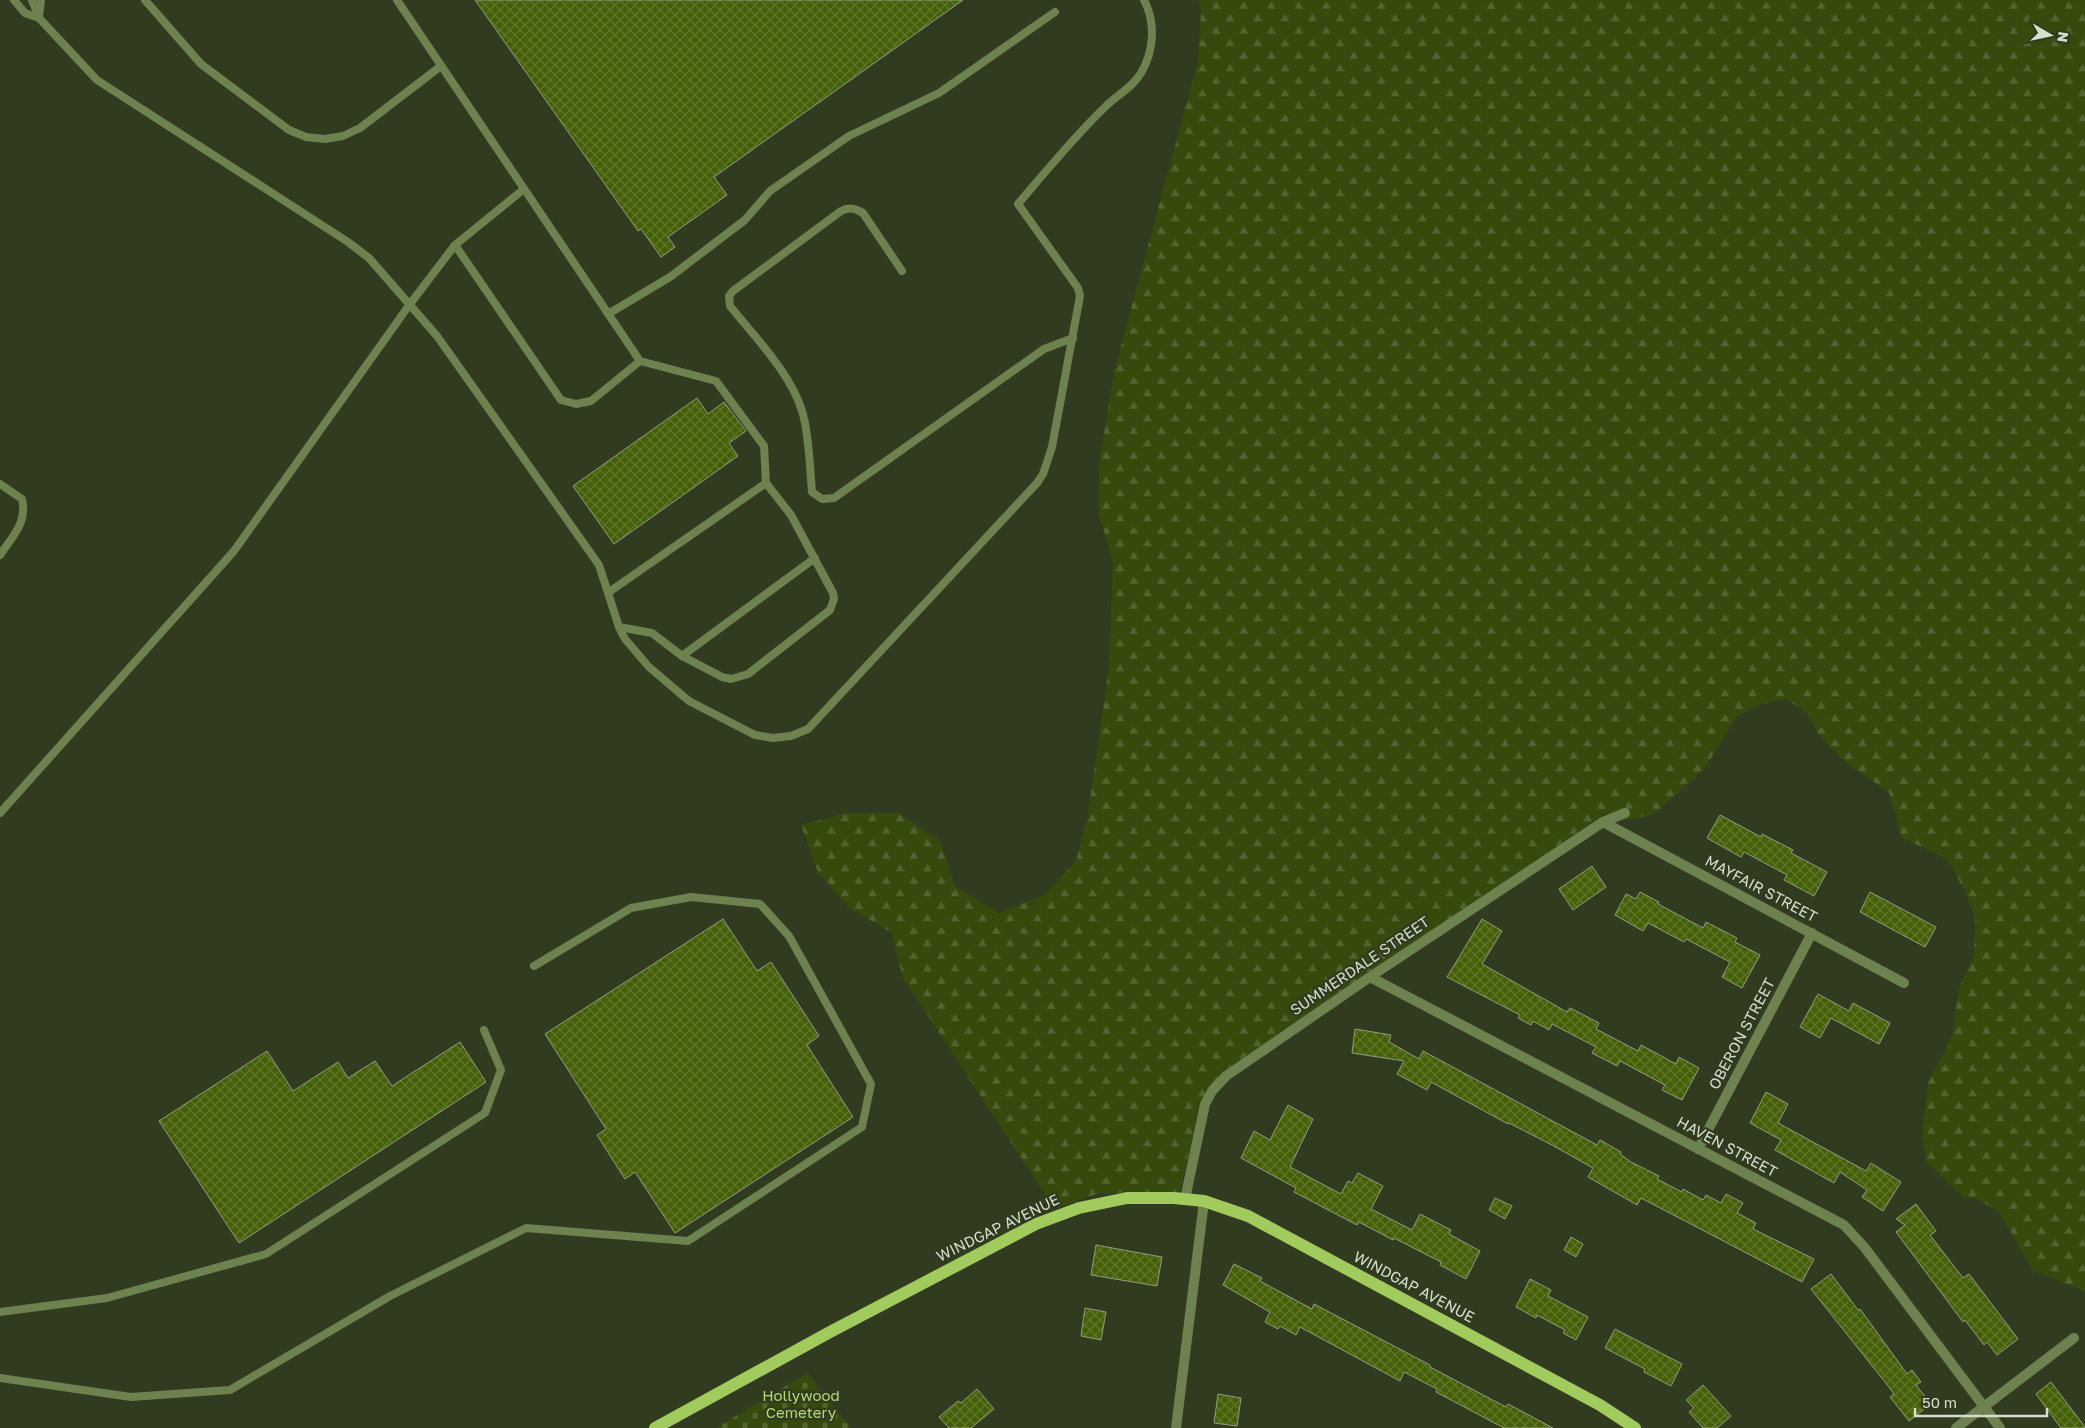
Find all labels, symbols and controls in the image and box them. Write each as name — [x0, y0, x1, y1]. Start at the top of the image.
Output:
north arrow — [2025, 10, 2075, 60]
text: N — [2054, 31, 2073, 44]
street label: MAYFAIR STREET — [1702, 851, 1821, 925]
street label: SUMMERDALE STREET — [1286, 912, 1432, 1019]
street label: OBERON STREET — [1704, 975, 1778, 1092]
street label: HAVEN STREET — [1674, 1112, 1781, 1180]
street label: WINDGAP AVENUE — [933, 1190, 1062, 1265]
street label: WINDGAP AVENUE — [1351, 1247, 1478, 1326]
park label: Hollywood Cemetery — [762, 1386, 840, 1421]
scale bar — [1915, 1386, 2048, 1418]
text: 50 m — [1922, 1393, 1957, 1411]

